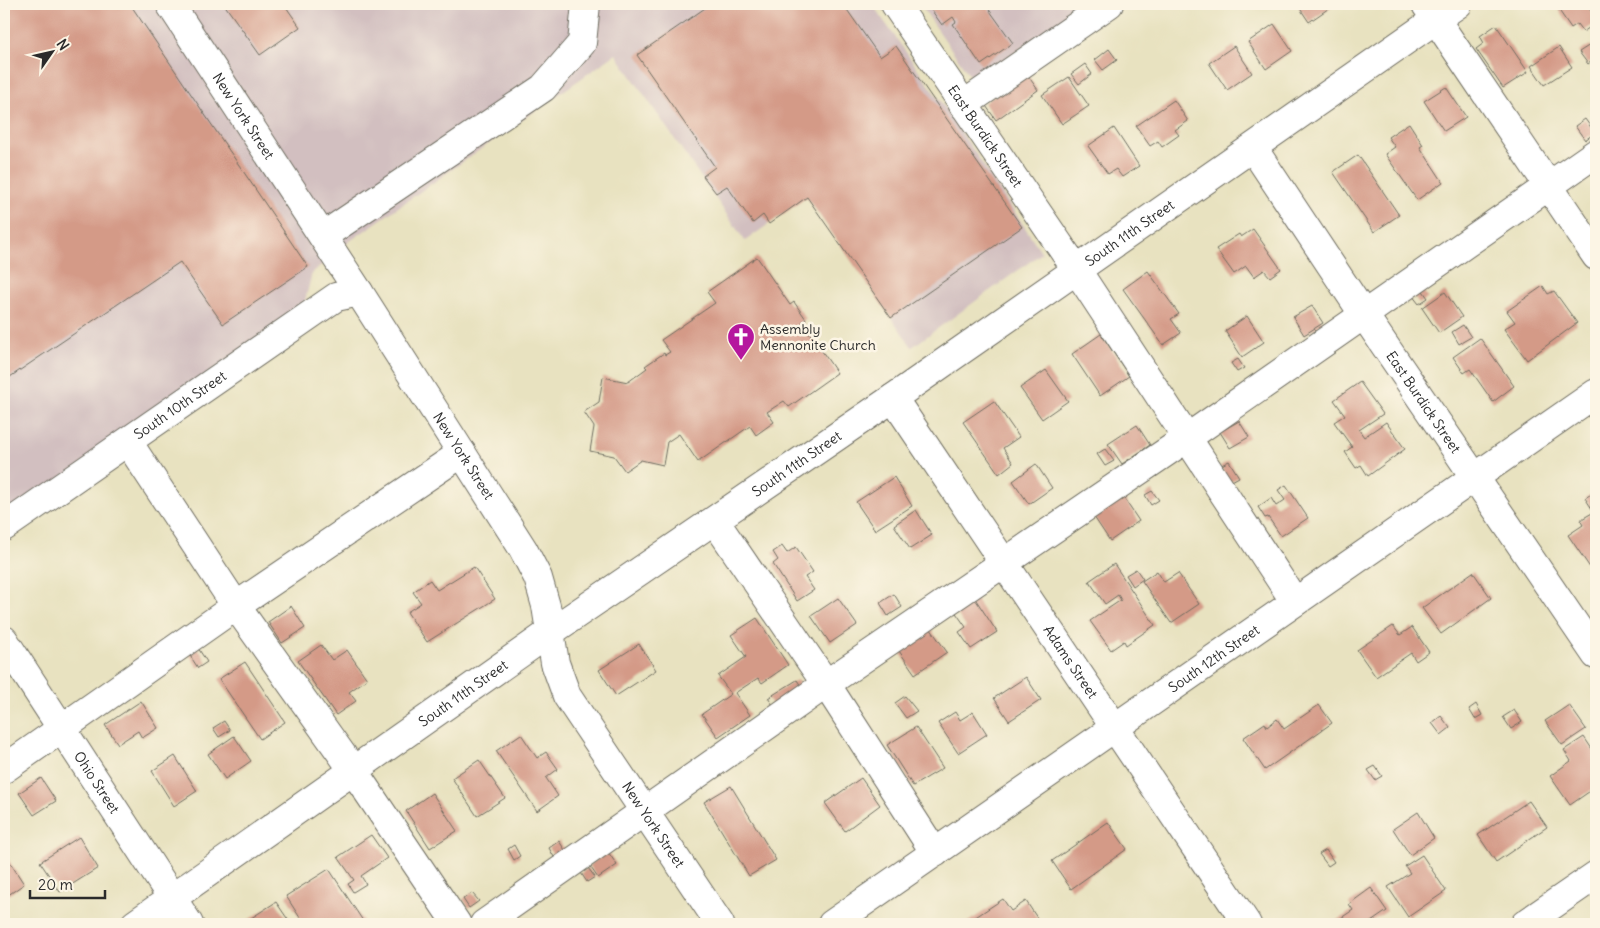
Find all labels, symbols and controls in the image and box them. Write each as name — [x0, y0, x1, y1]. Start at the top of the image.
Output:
north arrow — [28, 28, 78, 78]
text: N — [53, 36, 73, 54]
street label: New York Street — [209, 69, 279, 163]
street label: East Burdick Street — [944, 82, 1027, 191]
street label: South 11th Street — [1081, 196, 1178, 270]
place label: Assembly Mennonite Church — [760, 320, 876, 354]
church icon: Assembly Mennonite Church — [726, 322, 756, 361]
street label: East Burdick Street — [1382, 348, 1465, 457]
street label: South 10th Street — [130, 367, 230, 443]
street label: New York Street — [429, 409, 498, 503]
street label: South 11th Street — [748, 427, 845, 501]
street label: South 12th Street — [1165, 621, 1263, 696]
street label: Adams Street — [1039, 622, 1102, 702]
street label: South 11th Street — [415, 656, 511, 731]
street label: Ohio Street — [70, 748, 124, 817]
street label: New York Street — [618, 778, 689, 871]
scale bar — [30, 868, 105, 900]
text: 20 m — [38, 875, 73, 894]

